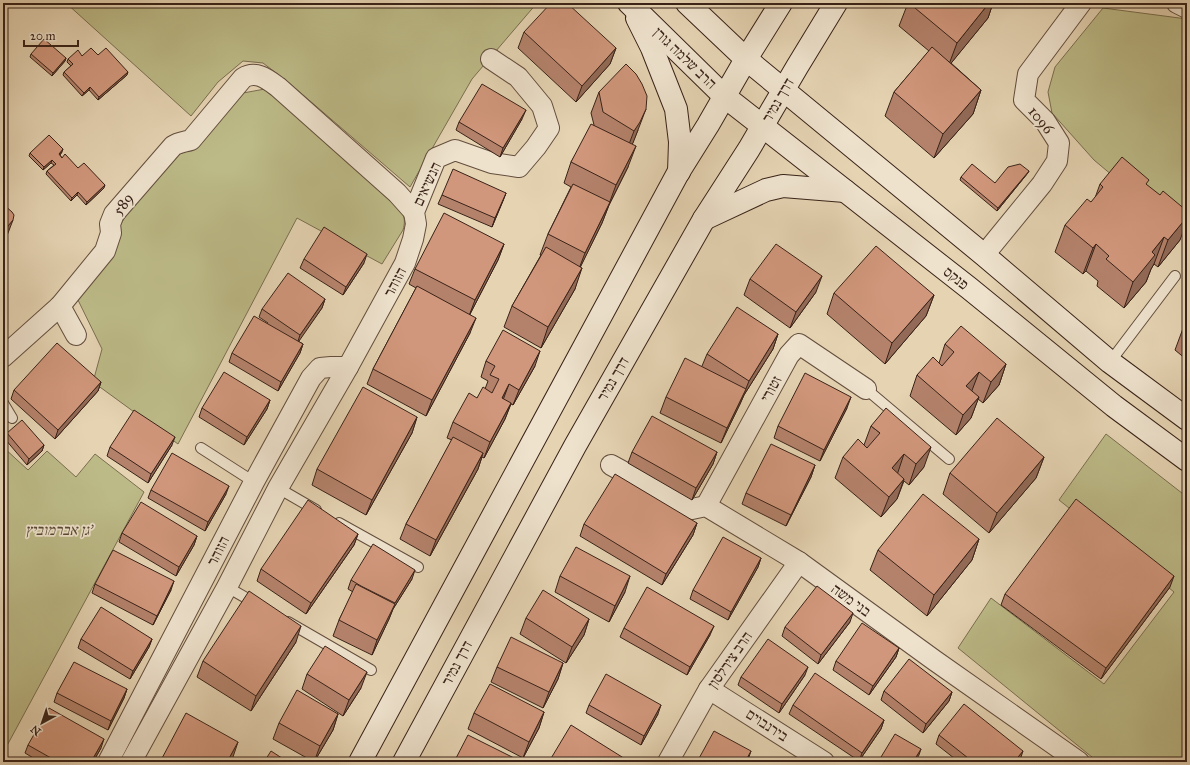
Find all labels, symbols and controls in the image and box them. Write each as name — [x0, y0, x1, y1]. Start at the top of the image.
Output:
scale bar — [24, 22, 78, 48]
street label: הרב שלמה גורן — [650, 23, 720, 93]
text: 20 m — [30, 29, 56, 43]
street label: דרך נמיר — [758, 74, 798, 125]
street label: 1096 — [1024, 103, 1058, 138]
street label: הנשיאים — [409, 159, 445, 209]
street label: 589 — [109, 189, 137, 219]
street label: פנקס — [940, 263, 972, 293]
street label: הזוהר — [380, 264, 410, 300]
street label: דרך נמיר — [593, 353, 633, 404]
street label: זטורי — [757, 373, 786, 405]
park label: גן אברמוביץ' — [25, 521, 94, 539]
street label: הזוהר — [203, 533, 233, 569]
street label: בני משה — [828, 580, 874, 620]
street label: הרב צירלסון — [704, 628, 756, 692]
street label: דרך נמיר — [438, 637, 476, 689]
north arrow — [22, 703, 62, 743]
street label: בירנבוים — [743, 705, 791, 745]
text: N — [28, 722, 44, 738]

